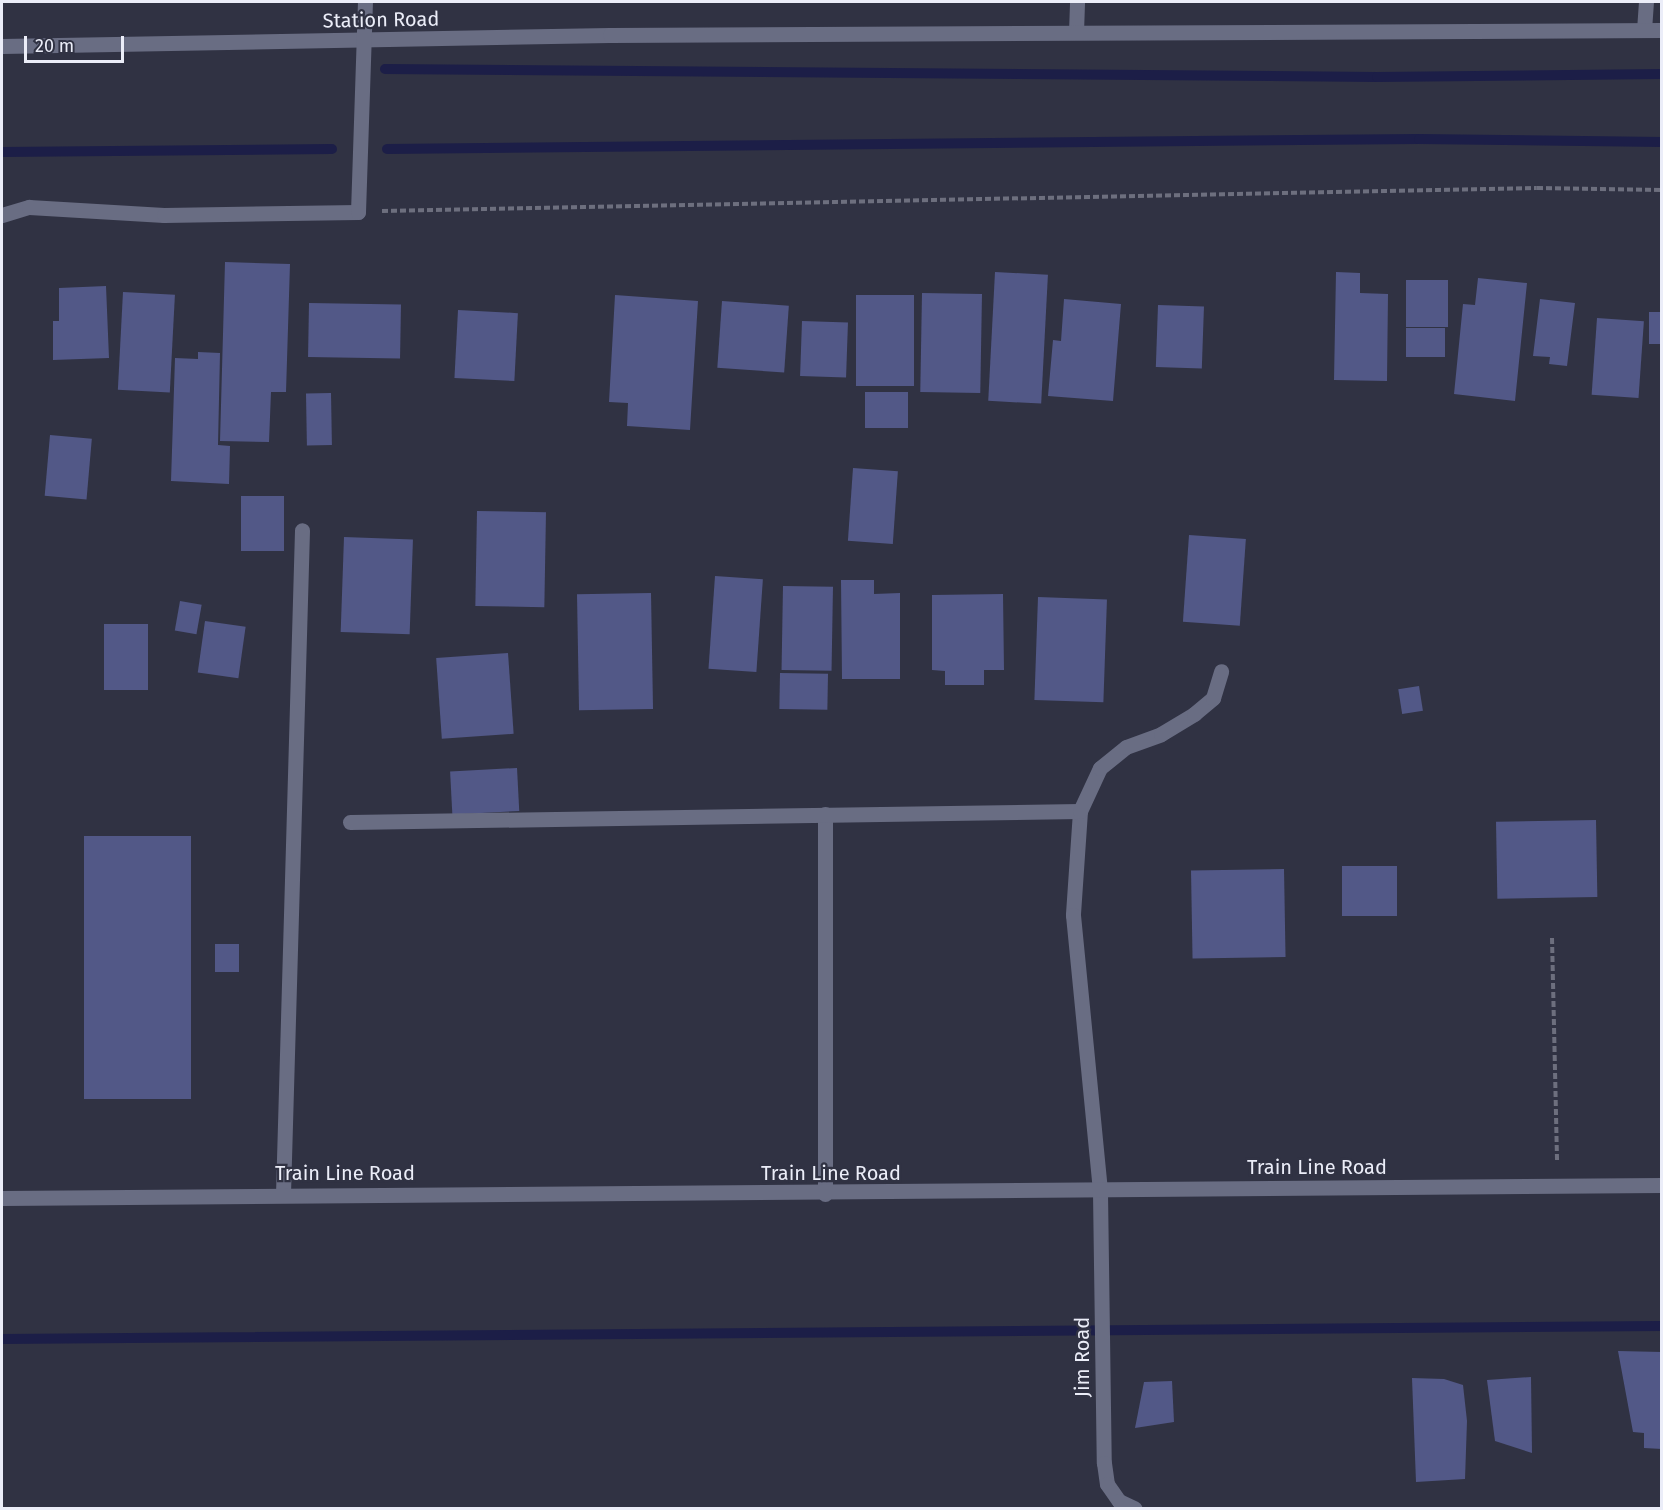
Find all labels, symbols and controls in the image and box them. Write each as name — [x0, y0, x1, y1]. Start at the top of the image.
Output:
street label: Station Road — [323, 7, 439, 33]
scale bar — [27, 24, 128, 62]
text: 20 m — [35, 35, 74, 57]
street label: Train Line Road — [1247, 1155, 1387, 1179]
street label: Train Line Road — [275, 1161, 415, 1185]
street label: Train Line Road — [761, 1161, 901, 1185]
street label: Jim Road — [1070, 1317, 1094, 1397]

